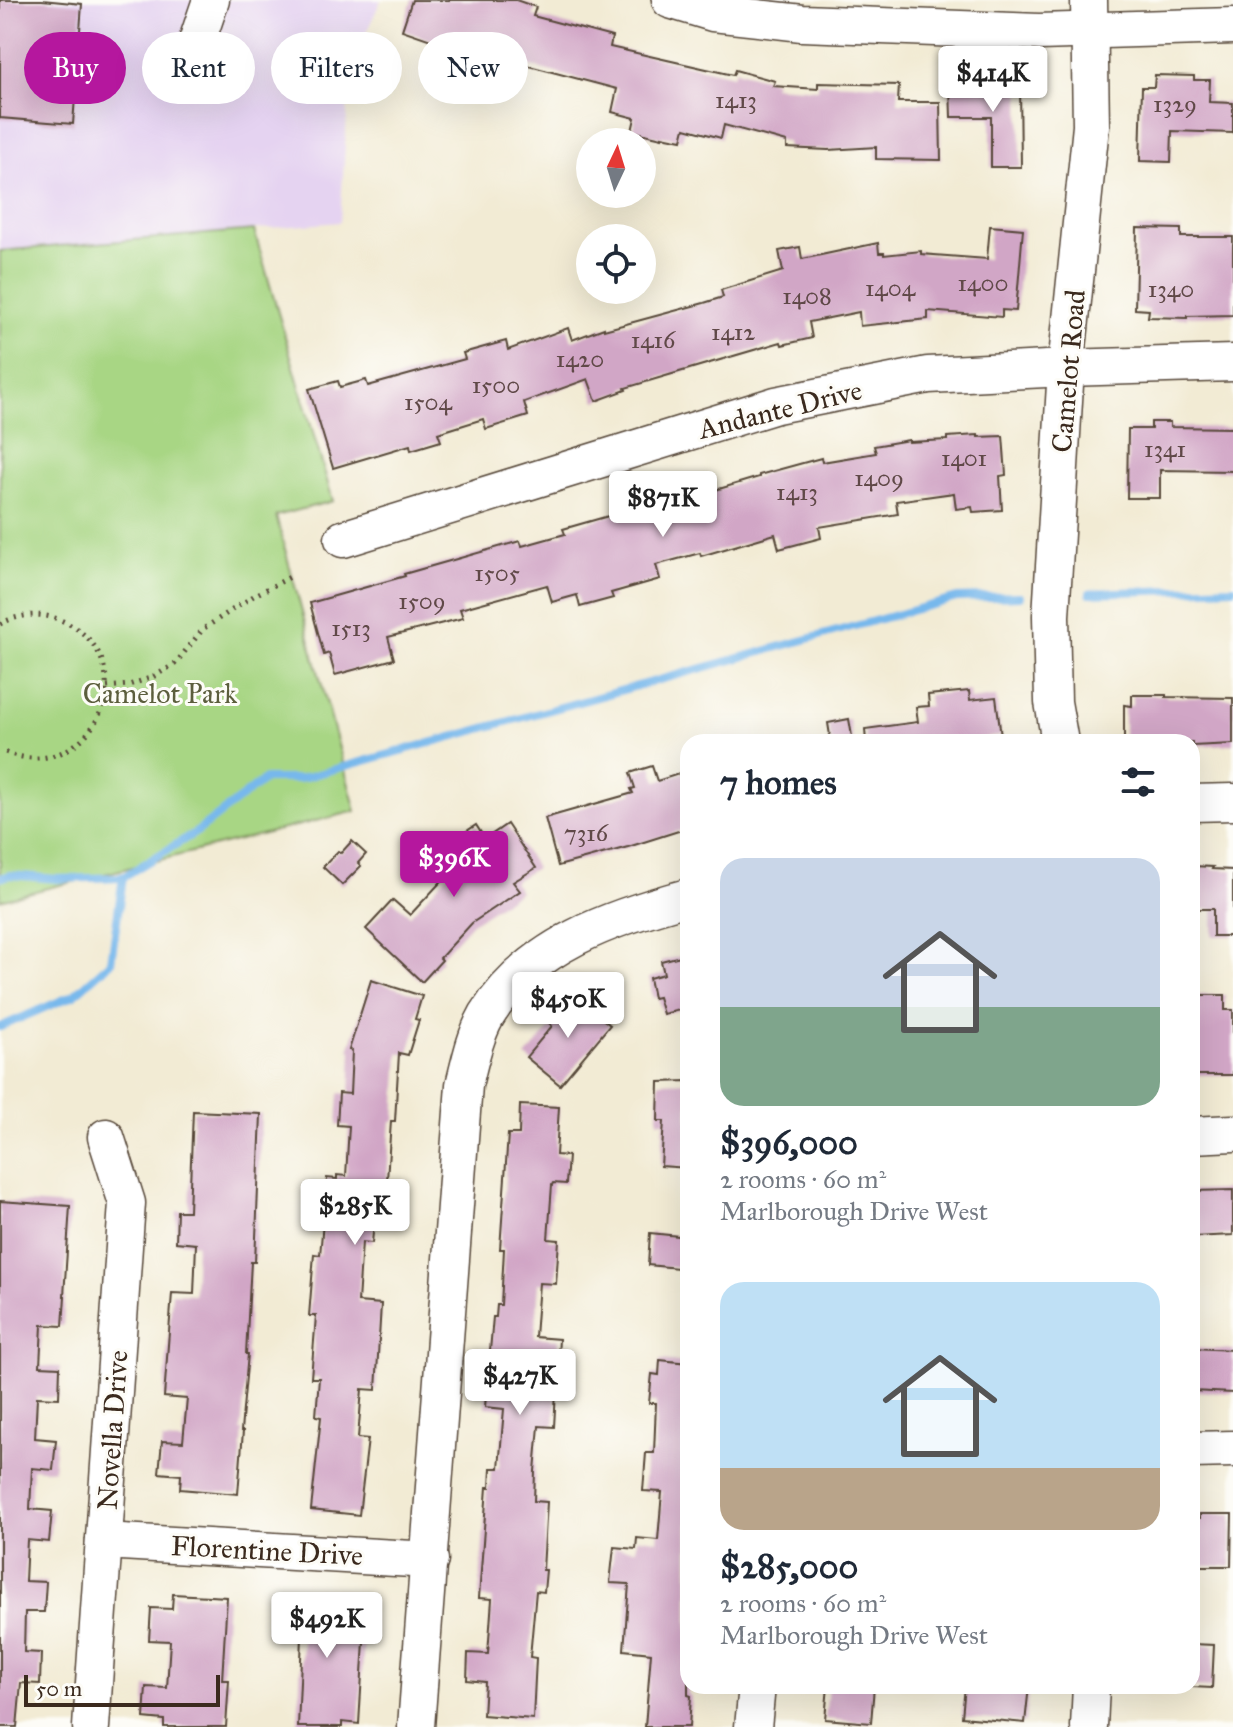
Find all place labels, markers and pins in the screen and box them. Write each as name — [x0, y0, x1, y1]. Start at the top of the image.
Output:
pin: $414K — [937, 46, 1049, 114]
pin: $871K — [607, 471, 719, 539]
pin: $396K — [398, 831, 510, 899]
pin: $450K — [512, 972, 624, 1040]
pin: $285K — [299, 1179, 411, 1247]
pin: $427K — [464, 1349, 576, 1417]
pin: $492K — [271, 1592, 383, 1660]

